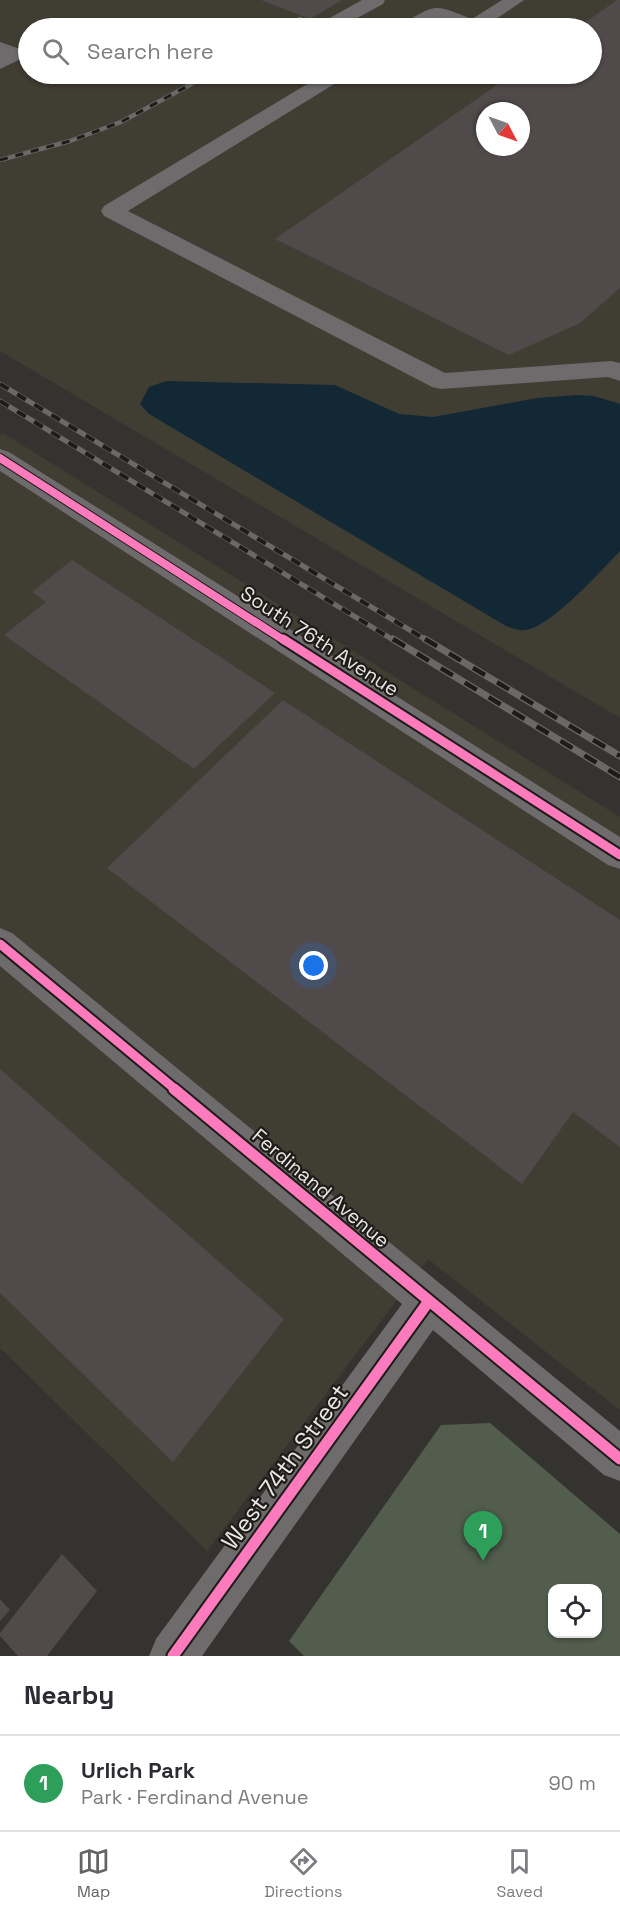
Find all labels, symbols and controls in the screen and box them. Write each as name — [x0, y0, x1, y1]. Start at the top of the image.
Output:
search box — [18, 18, 602, 84]
icon: search — [39, 35, 72, 68]
text: Search here — [87, 37, 214, 65]
north arrow — [476, 102, 530, 156]
street label: South 76th Avenue — [236, 580, 404, 702]
your location — [299, 951, 328, 980]
street label: Ferdinand Avenue — [247, 1123, 395, 1253]
street label: West 74th Street — [214, 1378, 355, 1555]
pin: 1 — [464, 1512, 502, 1561]
map controls — [548, 1584, 602, 1638]
button: locate — [548, 1584, 602, 1638]
text: Nearby — [24, 1678, 114, 1712]
text: Urlich Park — [81, 1756, 195, 1784]
text: 1 — [39, 1770, 48, 1796]
text: 90 m — [549, 1770, 596, 1796]
text: Park · Ferdinand Avenue — [81, 1784, 309, 1810]
tab: Map — [77, 1845, 110, 1902]
tab: Directions — [264, 1845, 343, 1902]
tab: Saved — [496, 1845, 543, 1902]

